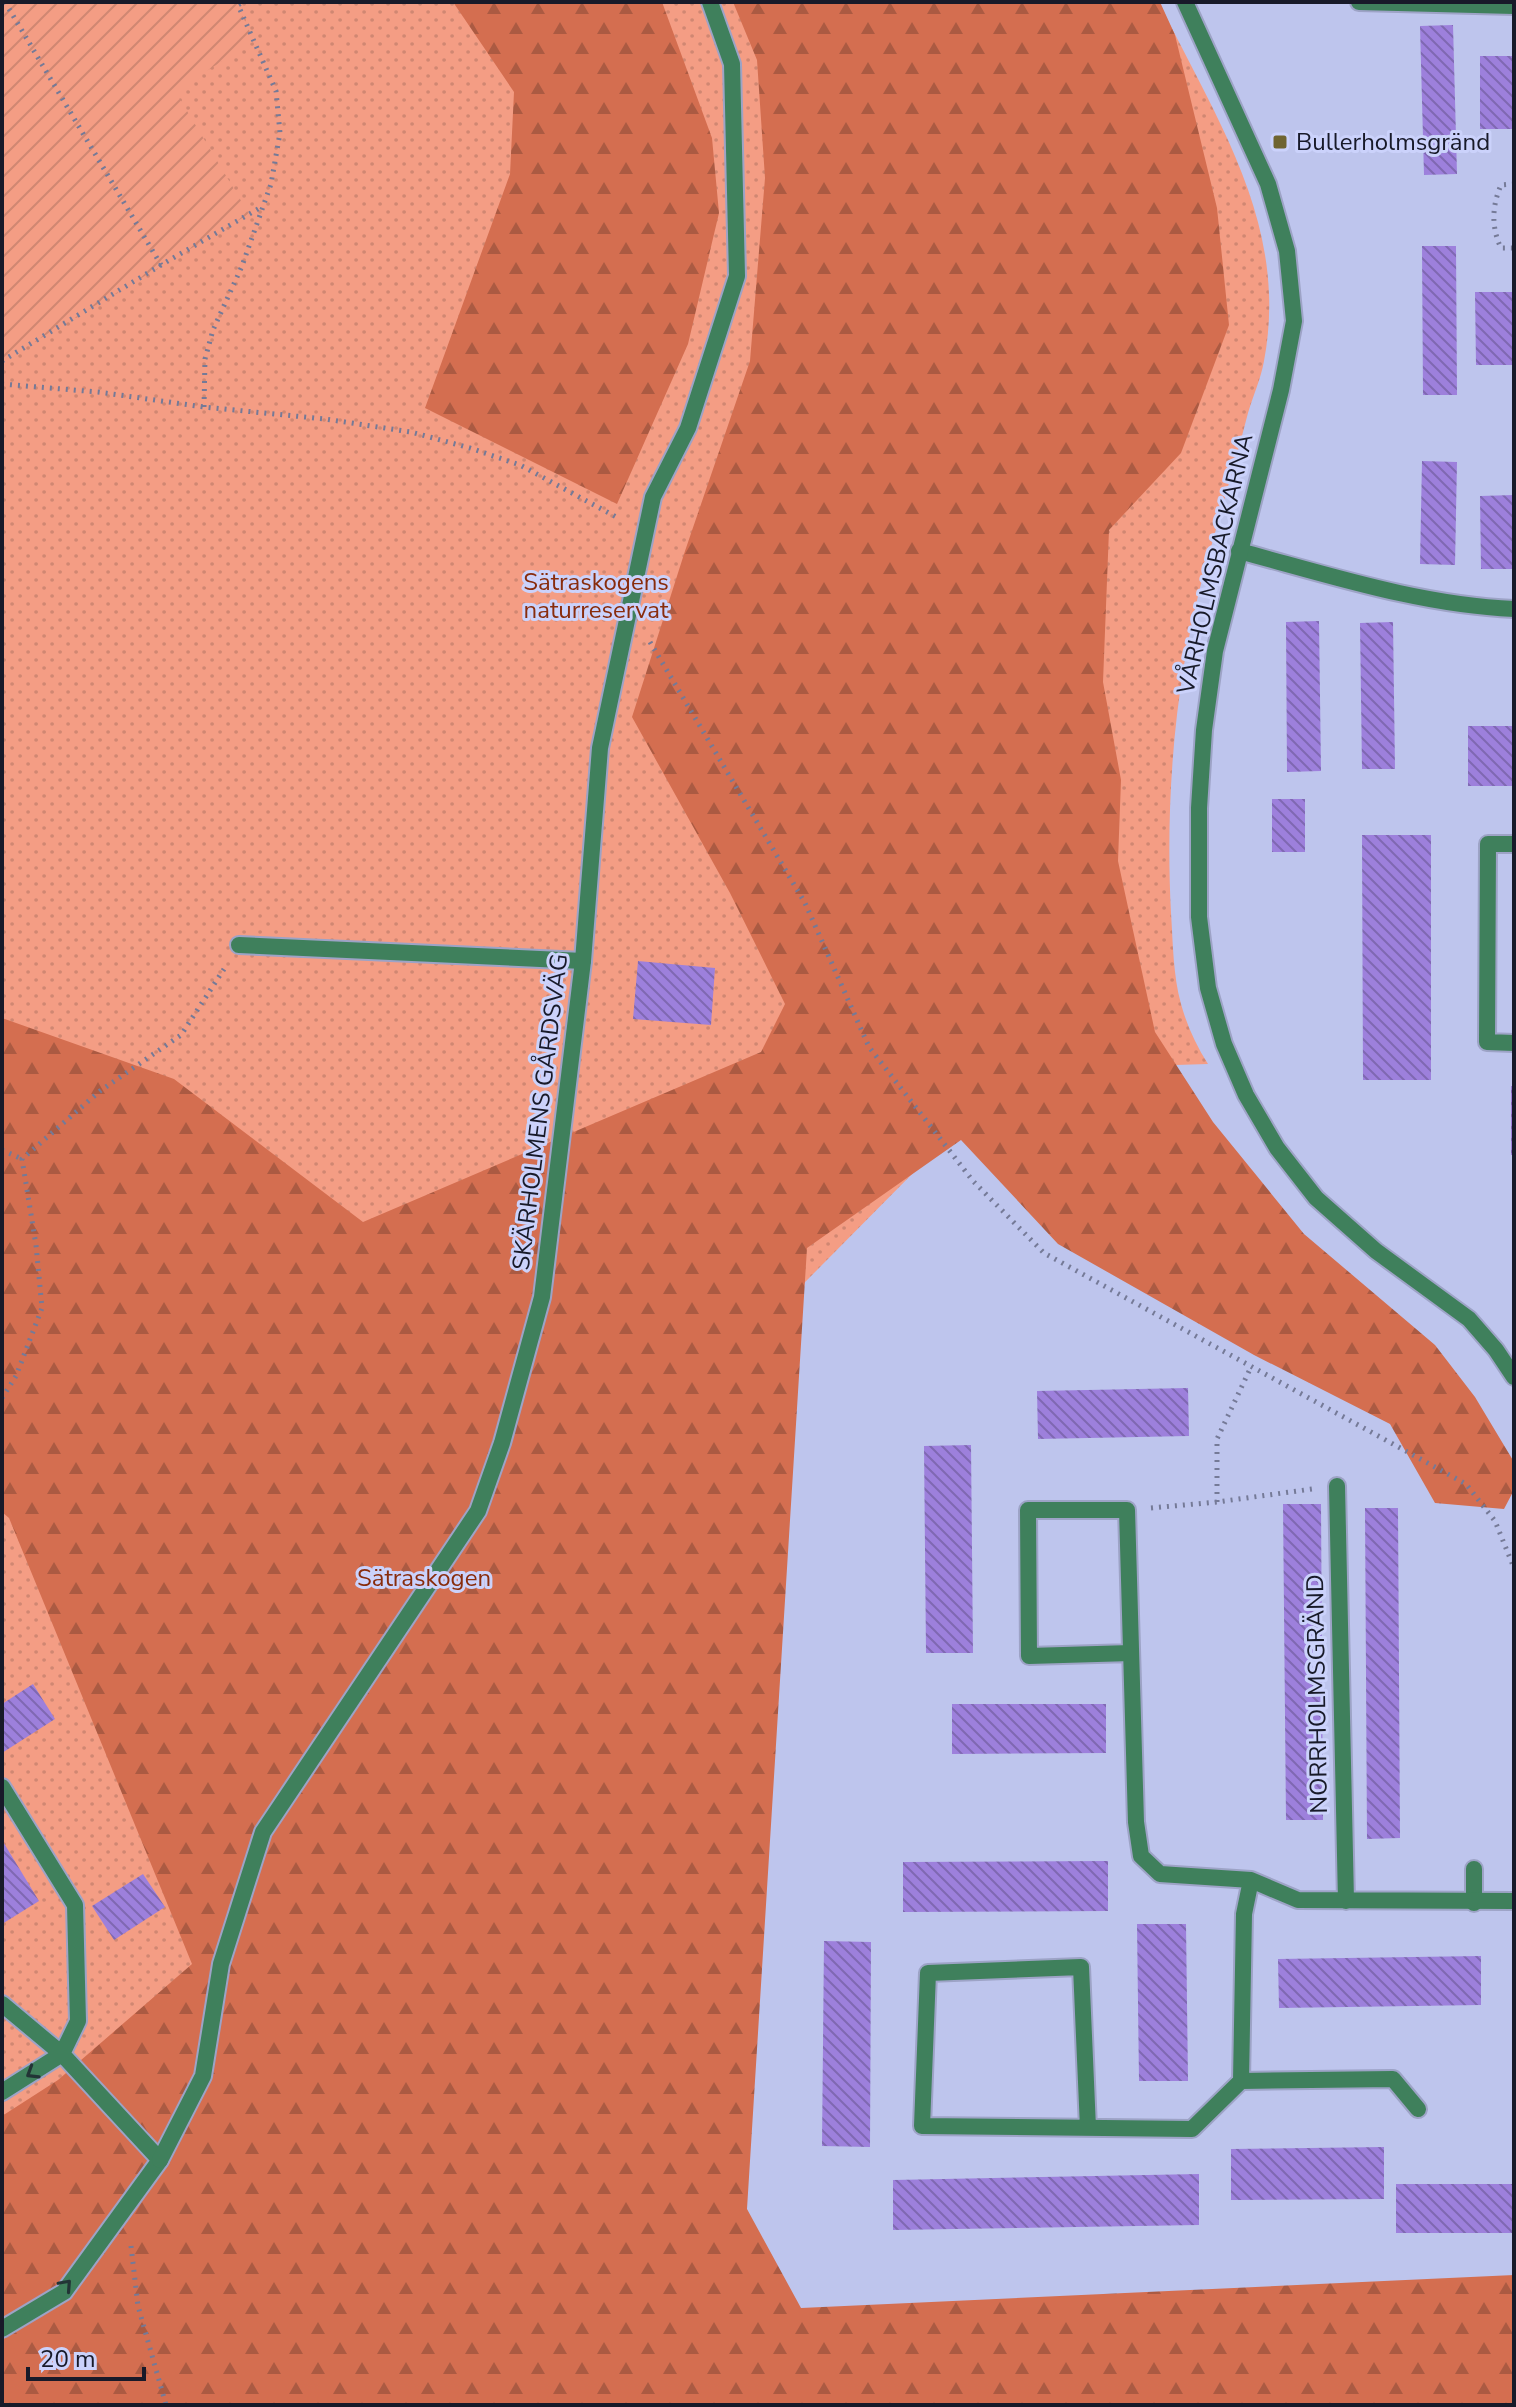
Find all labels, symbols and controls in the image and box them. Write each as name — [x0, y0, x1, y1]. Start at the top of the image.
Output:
place label: Bullerholmsgränd — [1296, 126, 1490, 158]
marker: Bullerholmsgränd — [1271, 133, 1289, 151]
street label: VÅRHOLMSBACKARNA — [1169, 430, 1261, 698]
park label: Sätraskogens naturreservat — [523, 566, 669, 626]
street label: SKÄRHOLMENS GÅRDSVÄG — [505, 952, 575, 1272]
park label: Sätraskogen — [357, 1562, 491, 1594]
street label: NORRHOLMSGRÄND — [1299, 1574, 1335, 1814]
one-way arrow — [26, 2063, 41, 2078]
one-way arrow — [56, 2280, 71, 2295]
scale bar — [28, 2331, 144, 2381]
text: 20 m — [40, 2343, 96, 2375]

